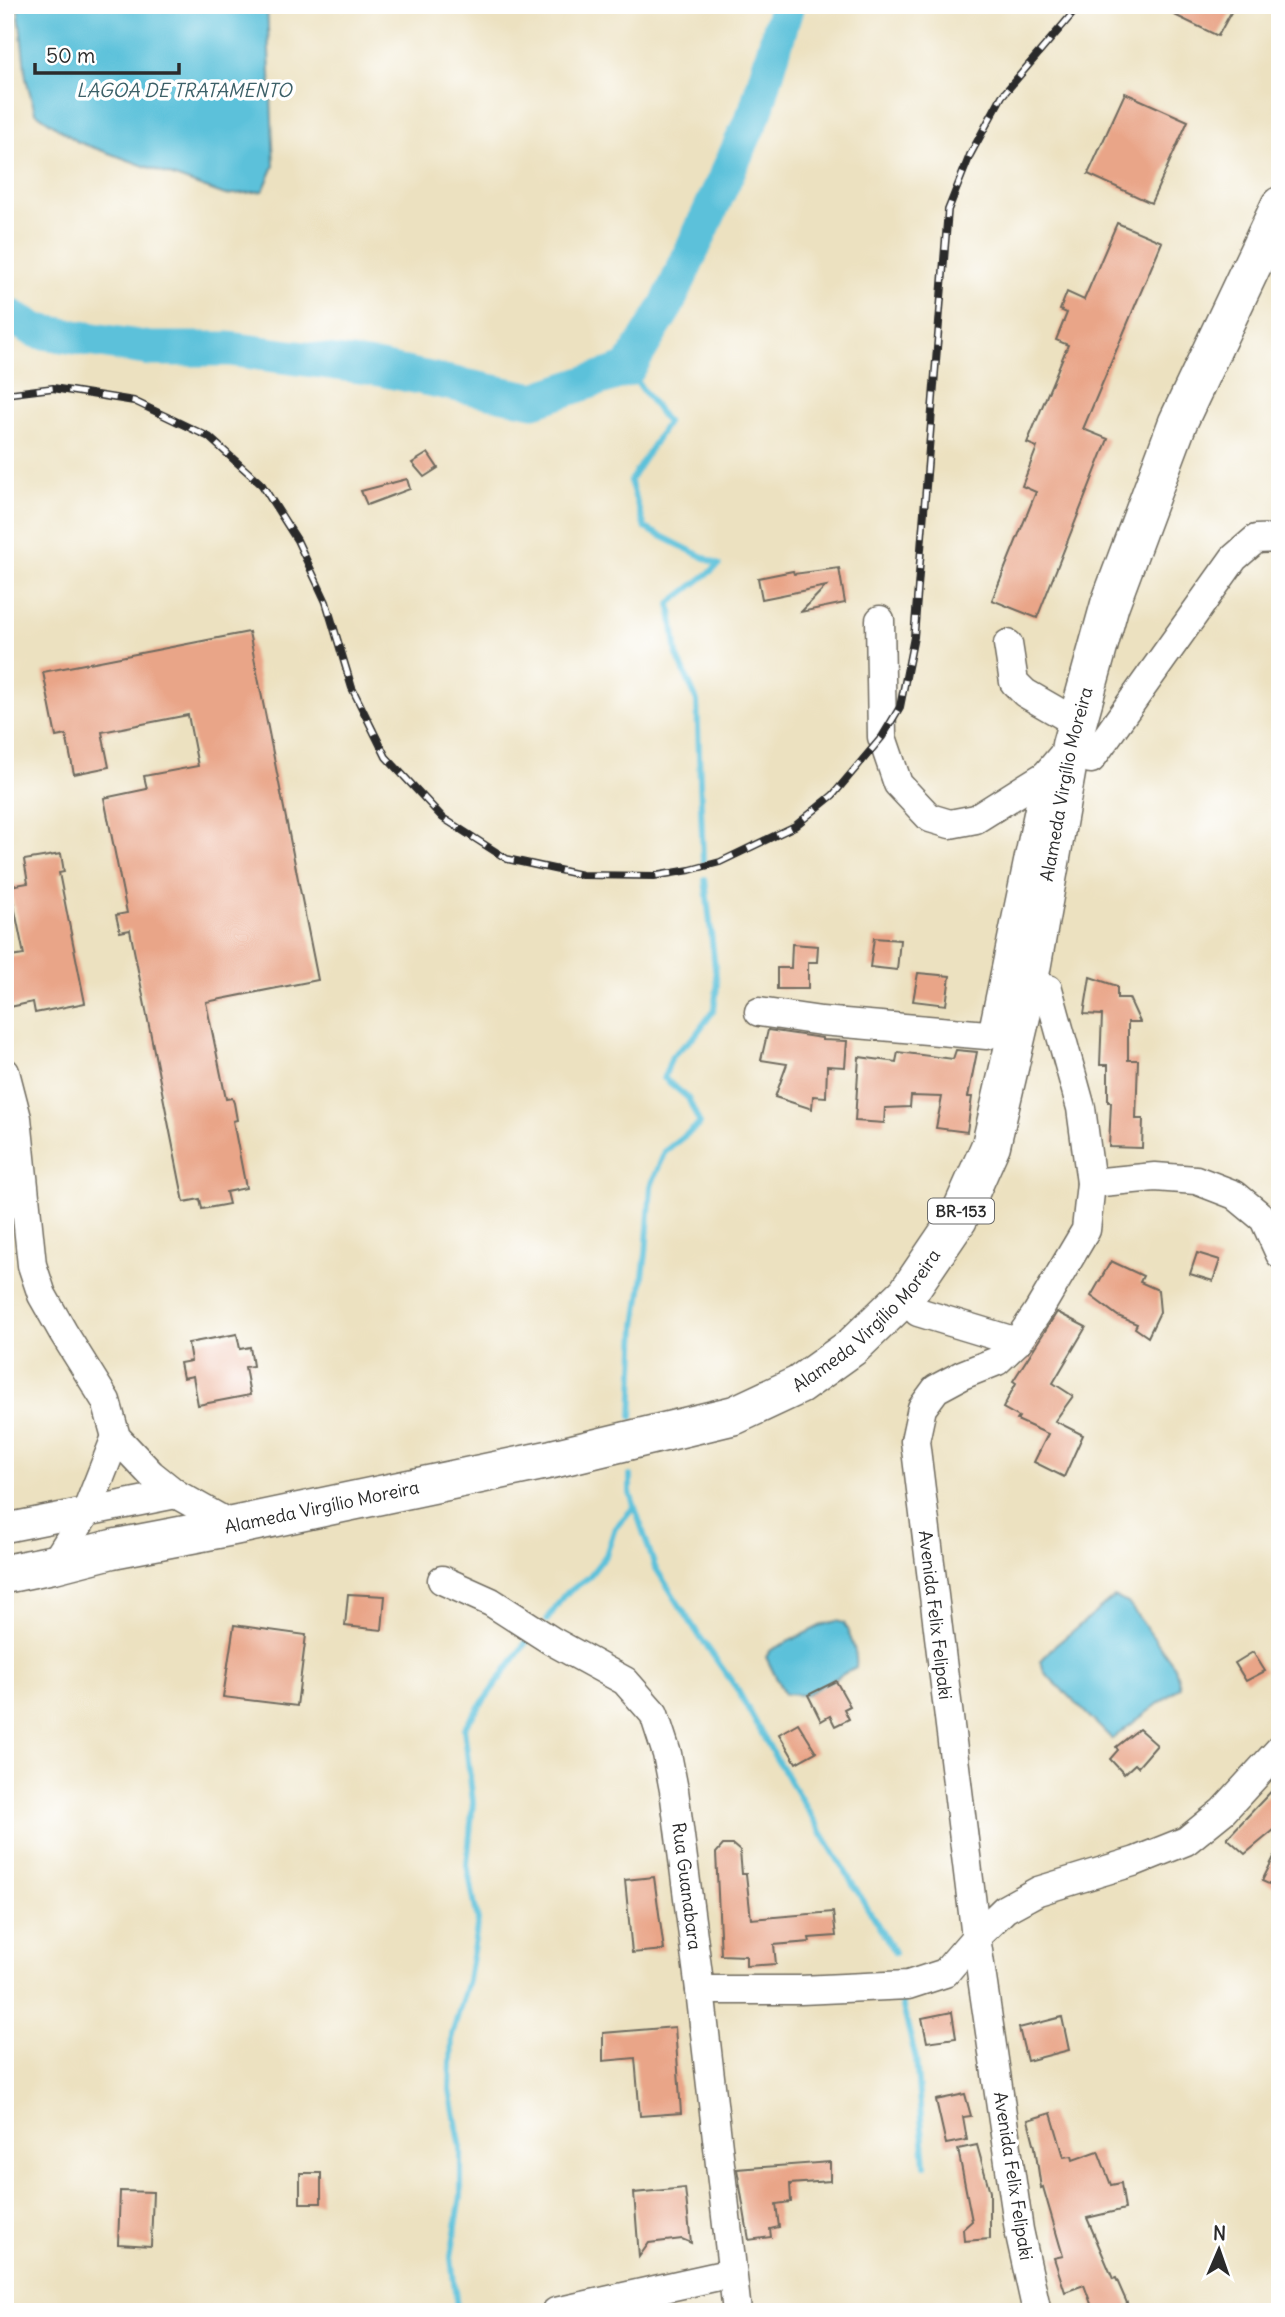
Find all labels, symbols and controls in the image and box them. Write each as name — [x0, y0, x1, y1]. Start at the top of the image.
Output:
scale bar — [35, 32, 178, 76]
text: 50 m — [46, 42, 95, 69]
water label: LAGOA DE TRATAMENTO — [76, 78, 294, 102]
street label: Alameda Virgílio Moreira — [1035, 684, 1098, 883]
road number: BR-153 — [928, 1198, 994, 1224]
street label: Alameda Virgílio Moreira — [788, 1245, 945, 1397]
street label: Alameda Virgílio Moreira — [223, 1475, 421, 1538]
street label: Avenida Felix Felipaki — [914, 1529, 957, 1701]
street label: Rua Guanabara — [667, 1821, 707, 1951]
street label: Avenida Felix Felipaki — [989, 2090, 1038, 2262]
north arrow — [1184, 2216, 1254, 2286]
text: N — [1213, 2221, 1227, 2245]

